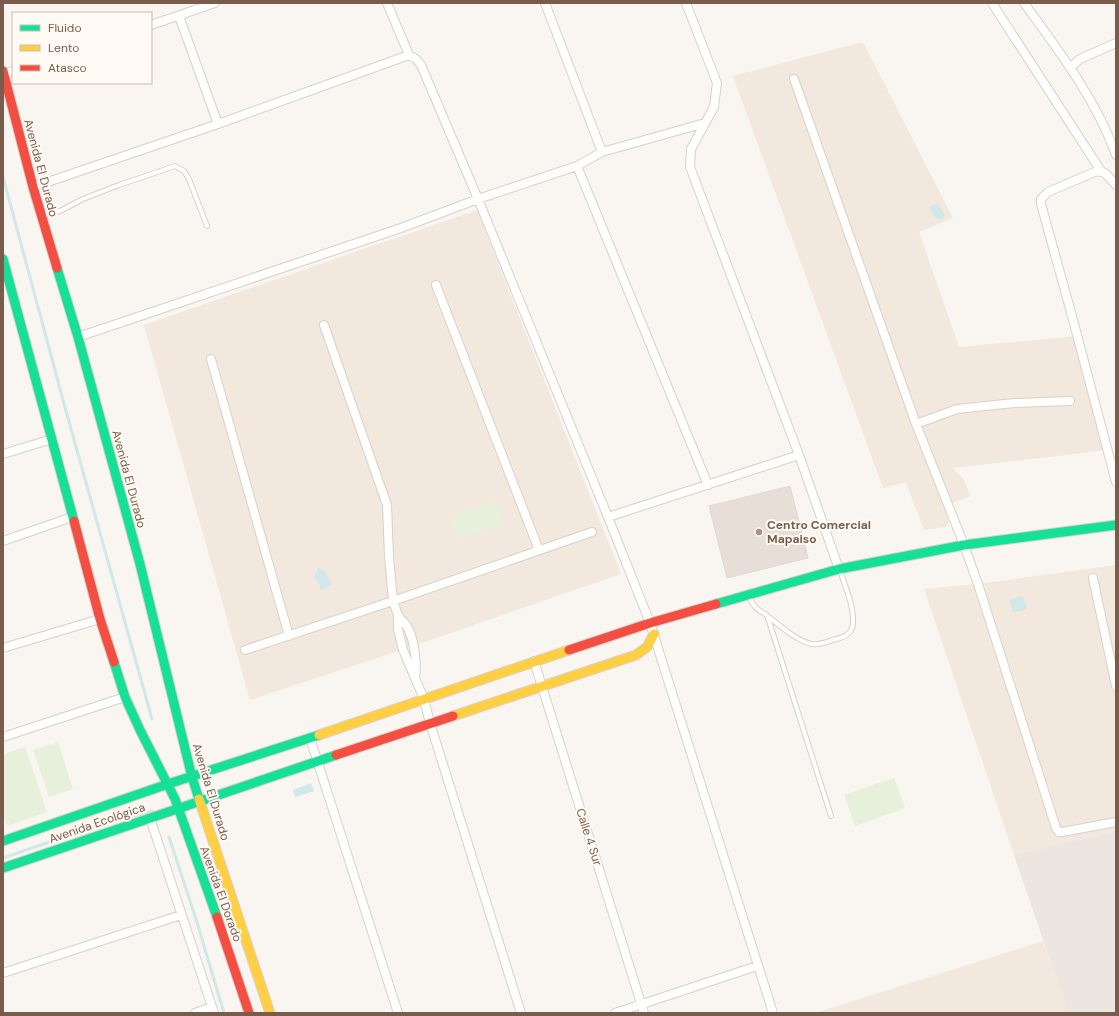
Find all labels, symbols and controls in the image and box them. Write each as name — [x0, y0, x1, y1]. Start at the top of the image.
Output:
legend — [12, 12, 152, 84]
text: Fluido — [48, 20, 82, 36]
text: Lento — [48, 40, 79, 56]
text: Atasco — [48, 60, 87, 76]
street label: Avenida El Durado — [20, 117, 62, 219]
street label: Avenida El Durado — [108, 428, 150, 530]
place label: Centro Comercial Mapaiso — [767, 517, 871, 547]
marker: Centro Comercial Mapaiso — [754, 527, 764, 537]
street label: Avenida El Durado — [189, 742, 233, 842]
street label: Avenida Ecológica — [47, 799, 147, 847]
street label: Calle 4 Sur — [572, 806, 606, 868]
street label: Avenida El Dorado — [196, 844, 246, 944]

